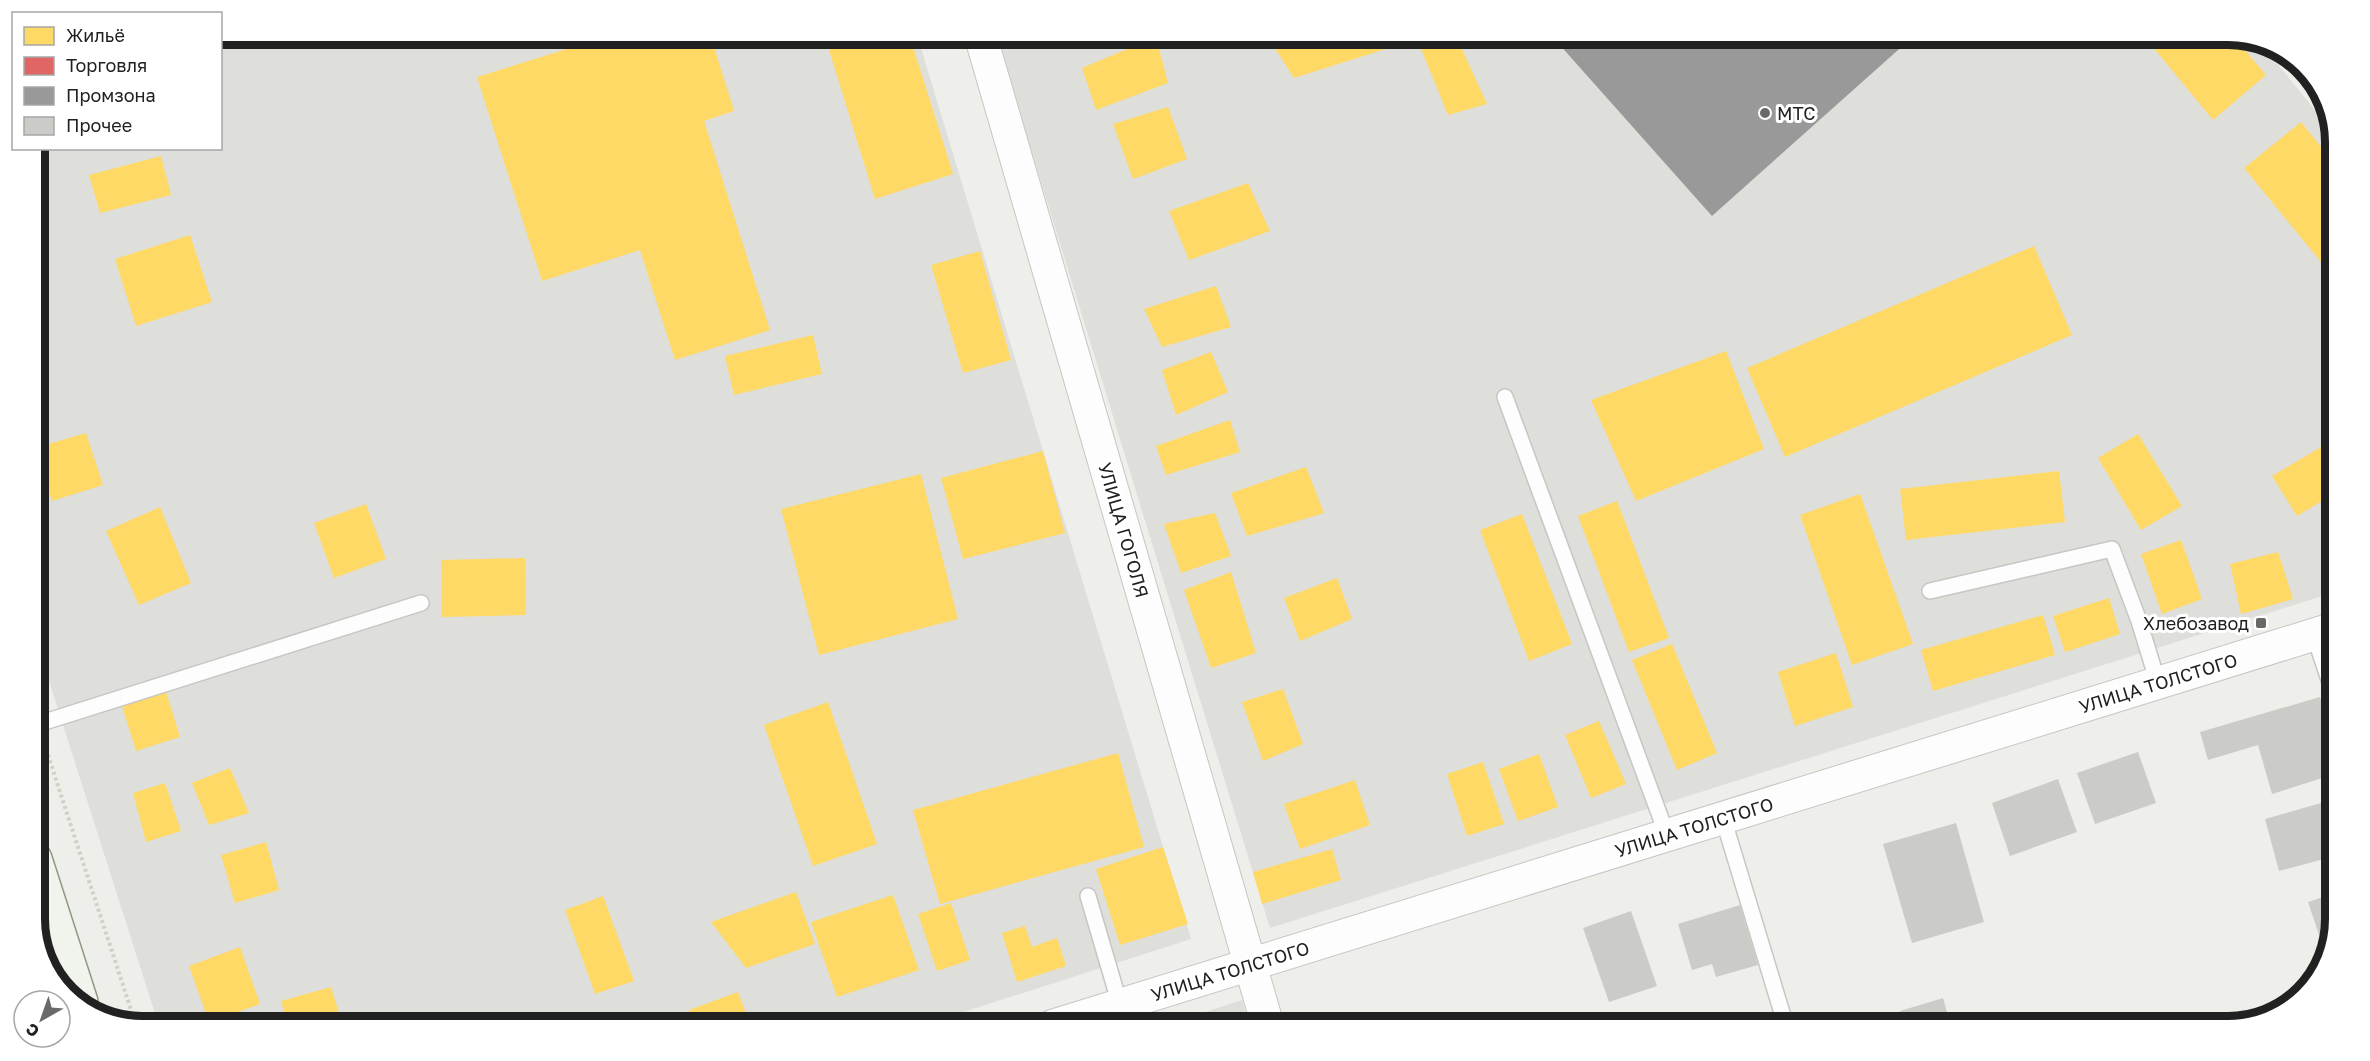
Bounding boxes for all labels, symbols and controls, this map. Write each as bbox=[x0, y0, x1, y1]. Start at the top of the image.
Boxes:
legend bbox=[12, 12, 222, 150]
text: Жильё bbox=[66, 24, 125, 46]
text: Торговля bbox=[66, 54, 147, 76]
text: Промзона bbox=[66, 84, 156, 106]
place label: МТС bbox=[1777, 102, 1816, 124]
marker: МТС bbox=[1758, 106, 1772, 120]
text: Прочее bbox=[66, 114, 132, 136]
street label: УЛИЦА ГОГОЛЯ bbox=[1094, 460, 1154, 600]
place label: Хлебозавод bbox=[2143, 612, 2249, 634]
marker: Хлебозавод bbox=[2254, 616, 2268, 630]
street label: УЛИЦА ТОЛСТОГО bbox=[2076, 648, 2240, 718]
street label: УЛИЦА ТОЛСТОГО bbox=[1612, 792, 1776, 862]
street label: УЛИЦА ТОЛСТОГО bbox=[1148, 936, 1312, 1006]
north arrow bbox=[12, 989, 72, 1049]
text: С bbox=[22, 1019, 43, 1042]

